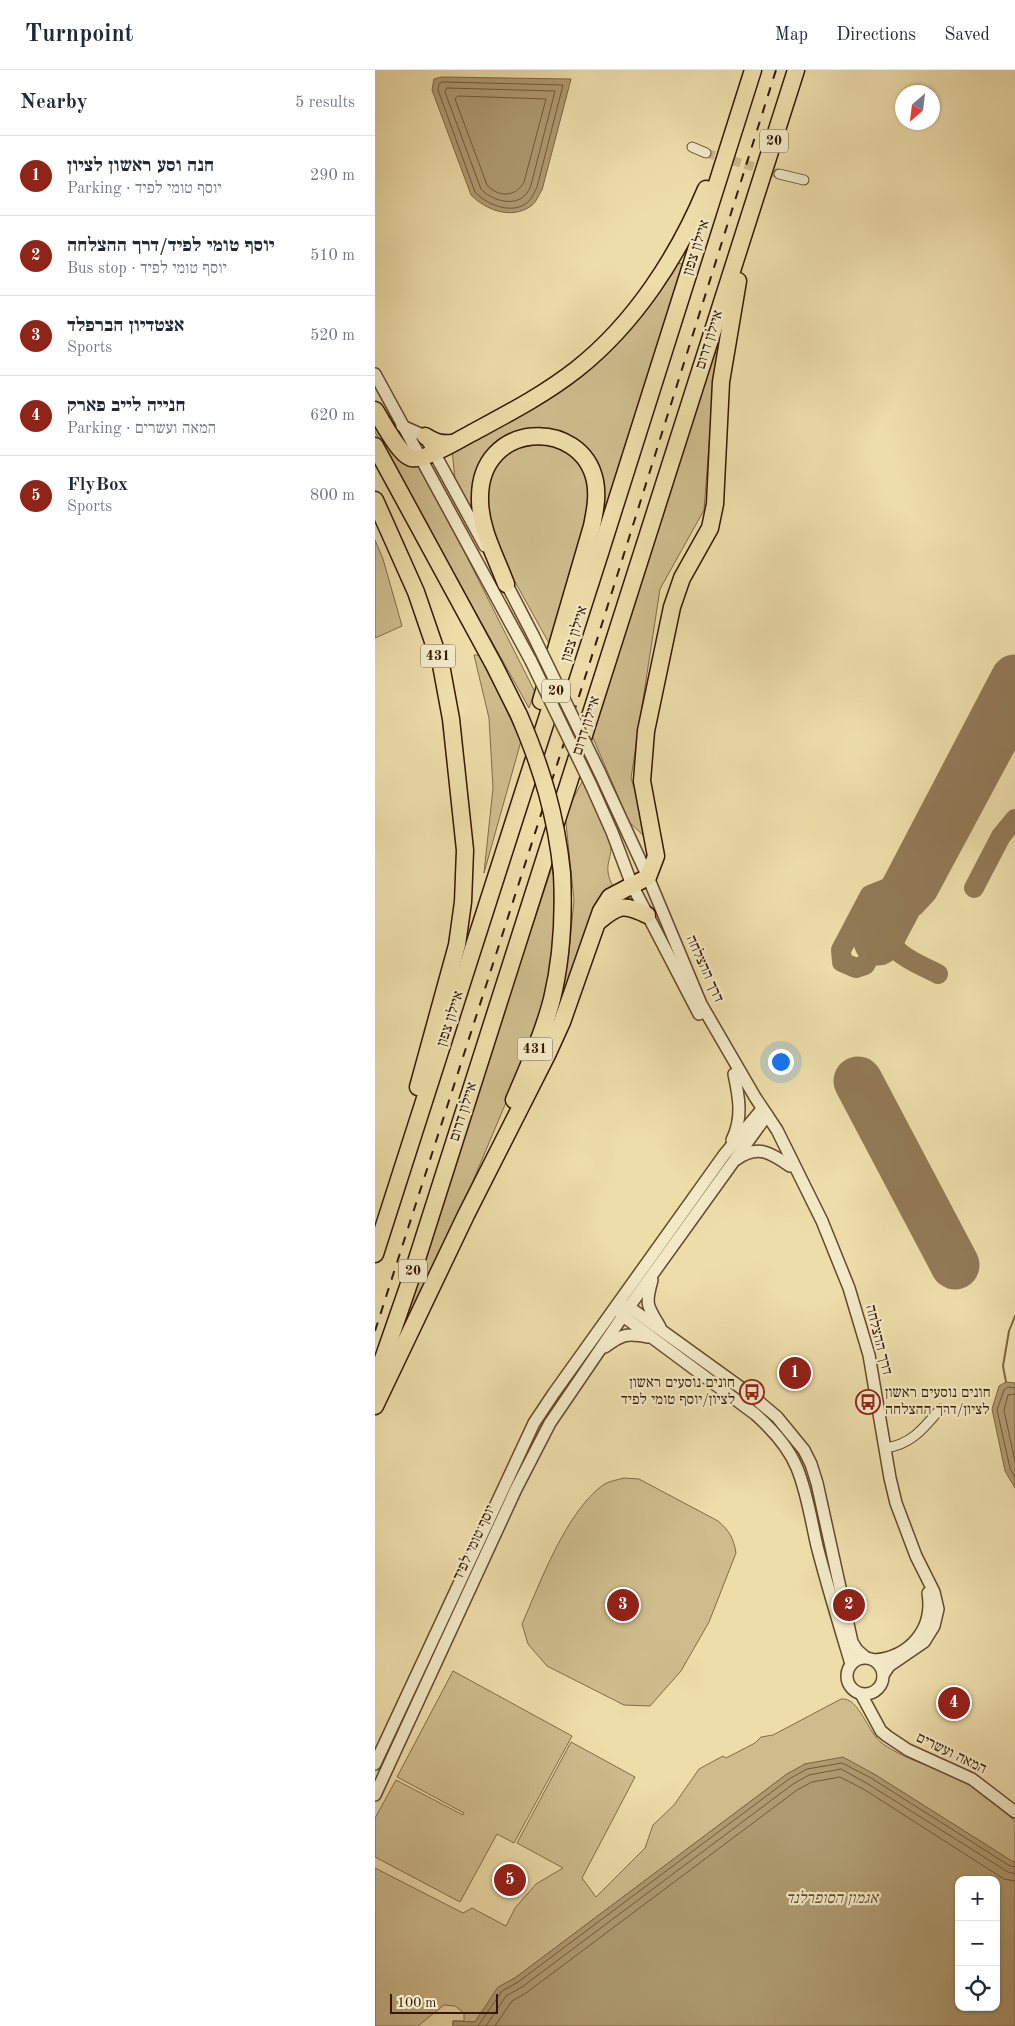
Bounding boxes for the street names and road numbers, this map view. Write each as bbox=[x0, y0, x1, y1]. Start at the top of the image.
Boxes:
road number: 20 bbox=[760, 129, 788, 152]
street label: איילון צפון bbox=[680, 218, 713, 278]
street label: איילון דרום bbox=[692, 308, 727, 371]
street label: איילון צפון bbox=[558, 604, 591, 664]
road number: 431 bbox=[421, 644, 455, 668]
road number: 20 bbox=[542, 680, 570, 702]
street label: איילון דרום bbox=[569, 694, 604, 757]
street label: דרך ההצלחה bbox=[683, 933, 726, 1005]
street label: איילון צפון bbox=[434, 989, 467, 1049]
road number: 431 bbox=[517, 1038, 553, 1061]
street label: איילון דרום bbox=[446, 1080, 481, 1143]
road number: 20 bbox=[399, 1260, 427, 1282]
street label: דרך ההצלחה bbox=[862, 1303, 895, 1377]
street label: יוסף טומי לפיד bbox=[450, 1503, 499, 1583]
street label: המאה ועשרים bbox=[914, 1731, 988, 1777]

